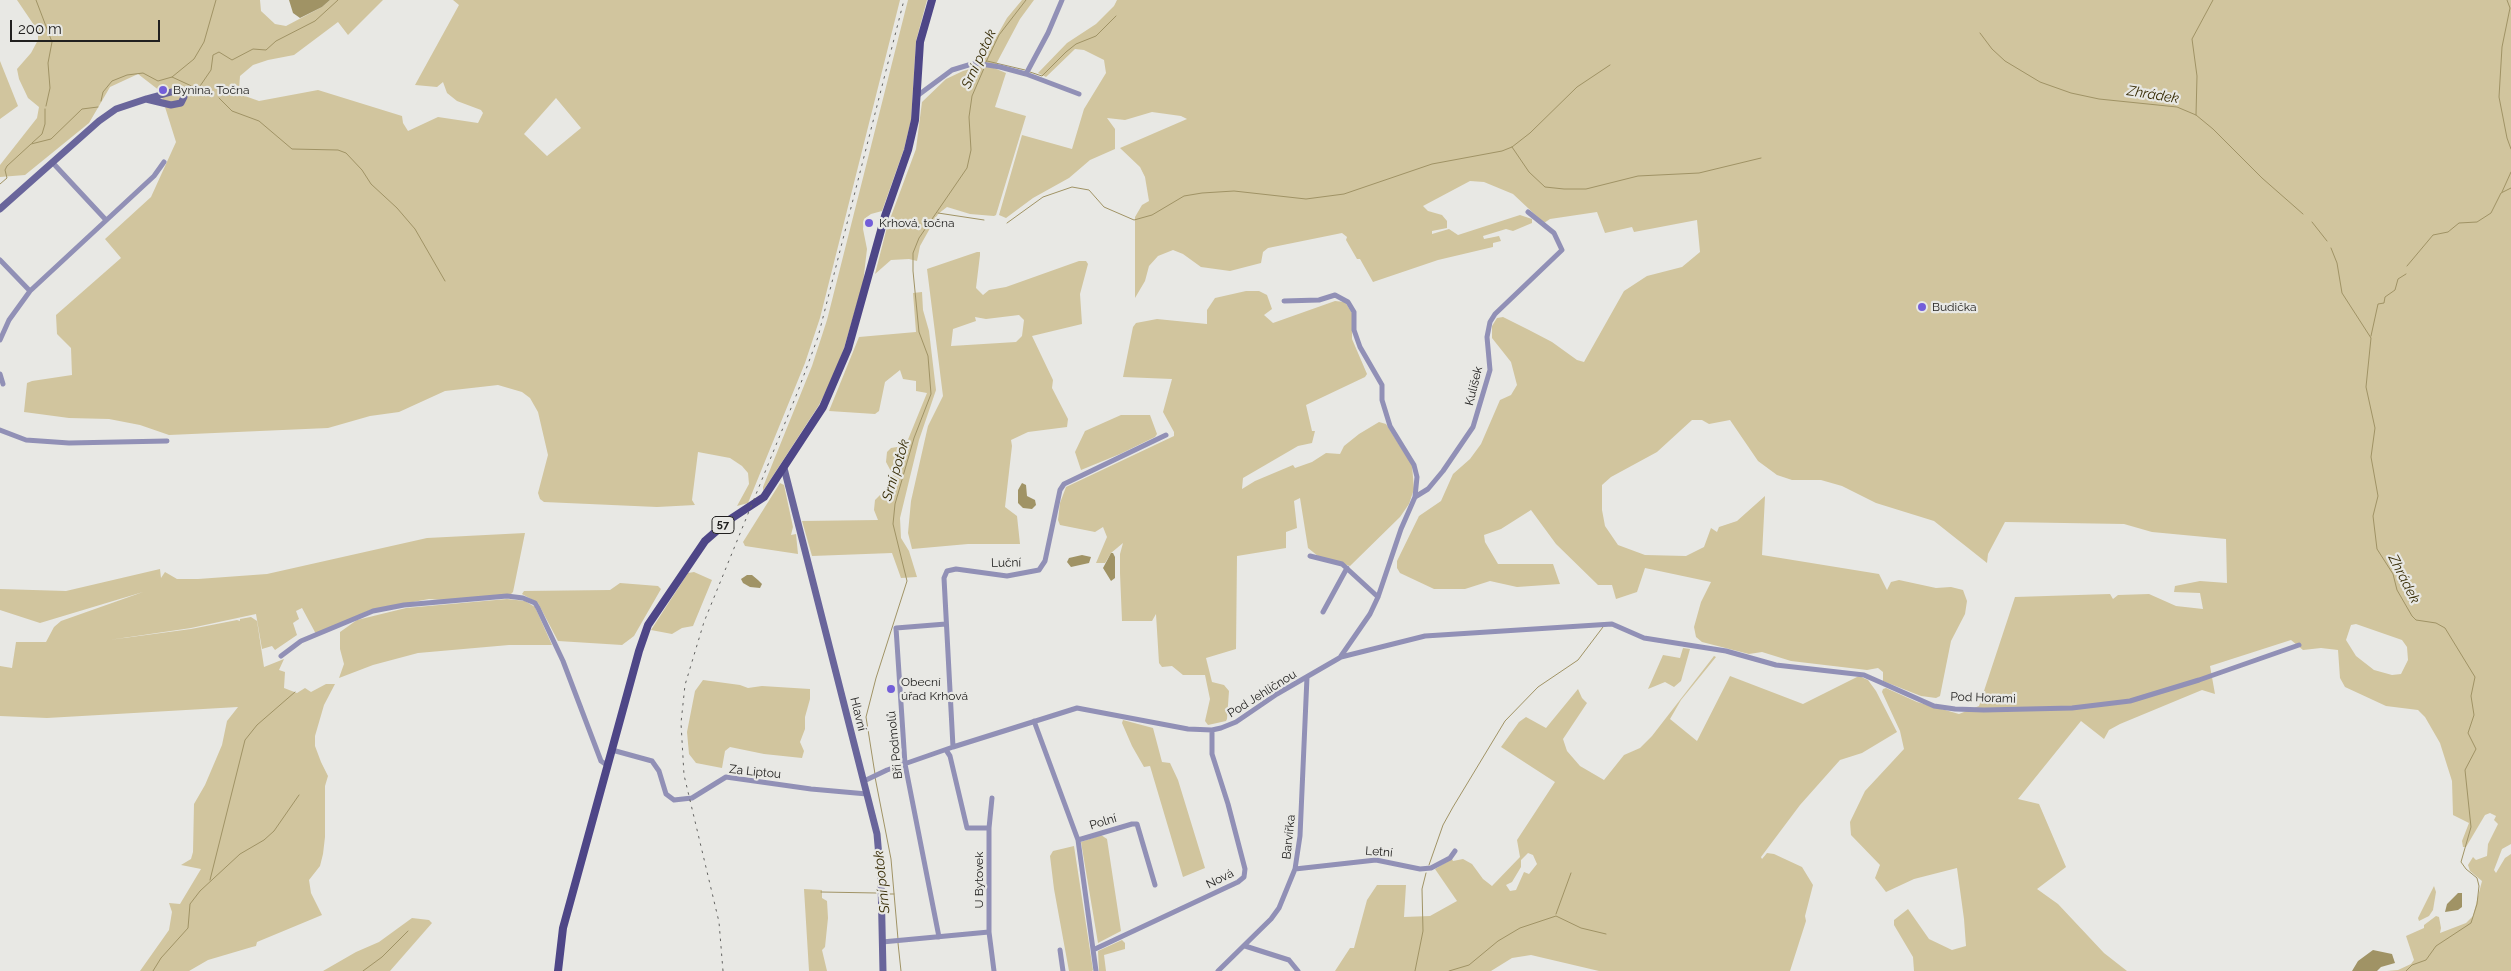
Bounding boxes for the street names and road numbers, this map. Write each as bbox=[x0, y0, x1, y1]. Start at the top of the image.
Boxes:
street label: Kulíšek bbox=[1462, 365, 1486, 407]
road number: 57 bbox=[712, 516, 734, 534]
street label: Luční bbox=[991, 556, 1021, 570]
street label: Pod Jehličnou bbox=[1225, 667, 1299, 721]
street label: Pod Horami bbox=[1950, 690, 2016, 706]
street label: Hlavní bbox=[847, 696, 869, 732]
street label: Bří Podmolů bbox=[884, 710, 906, 780]
street label: Za Liptou bbox=[728, 762, 782, 782]
street label: Polní bbox=[1088, 811, 1118, 833]
street label: Barvířka bbox=[1279, 814, 1299, 860]
street label: Letní bbox=[1365, 844, 1393, 860]
street label: U Bytovek bbox=[972, 852, 986, 908]
street label: Nová bbox=[1204, 866, 1236, 892]

